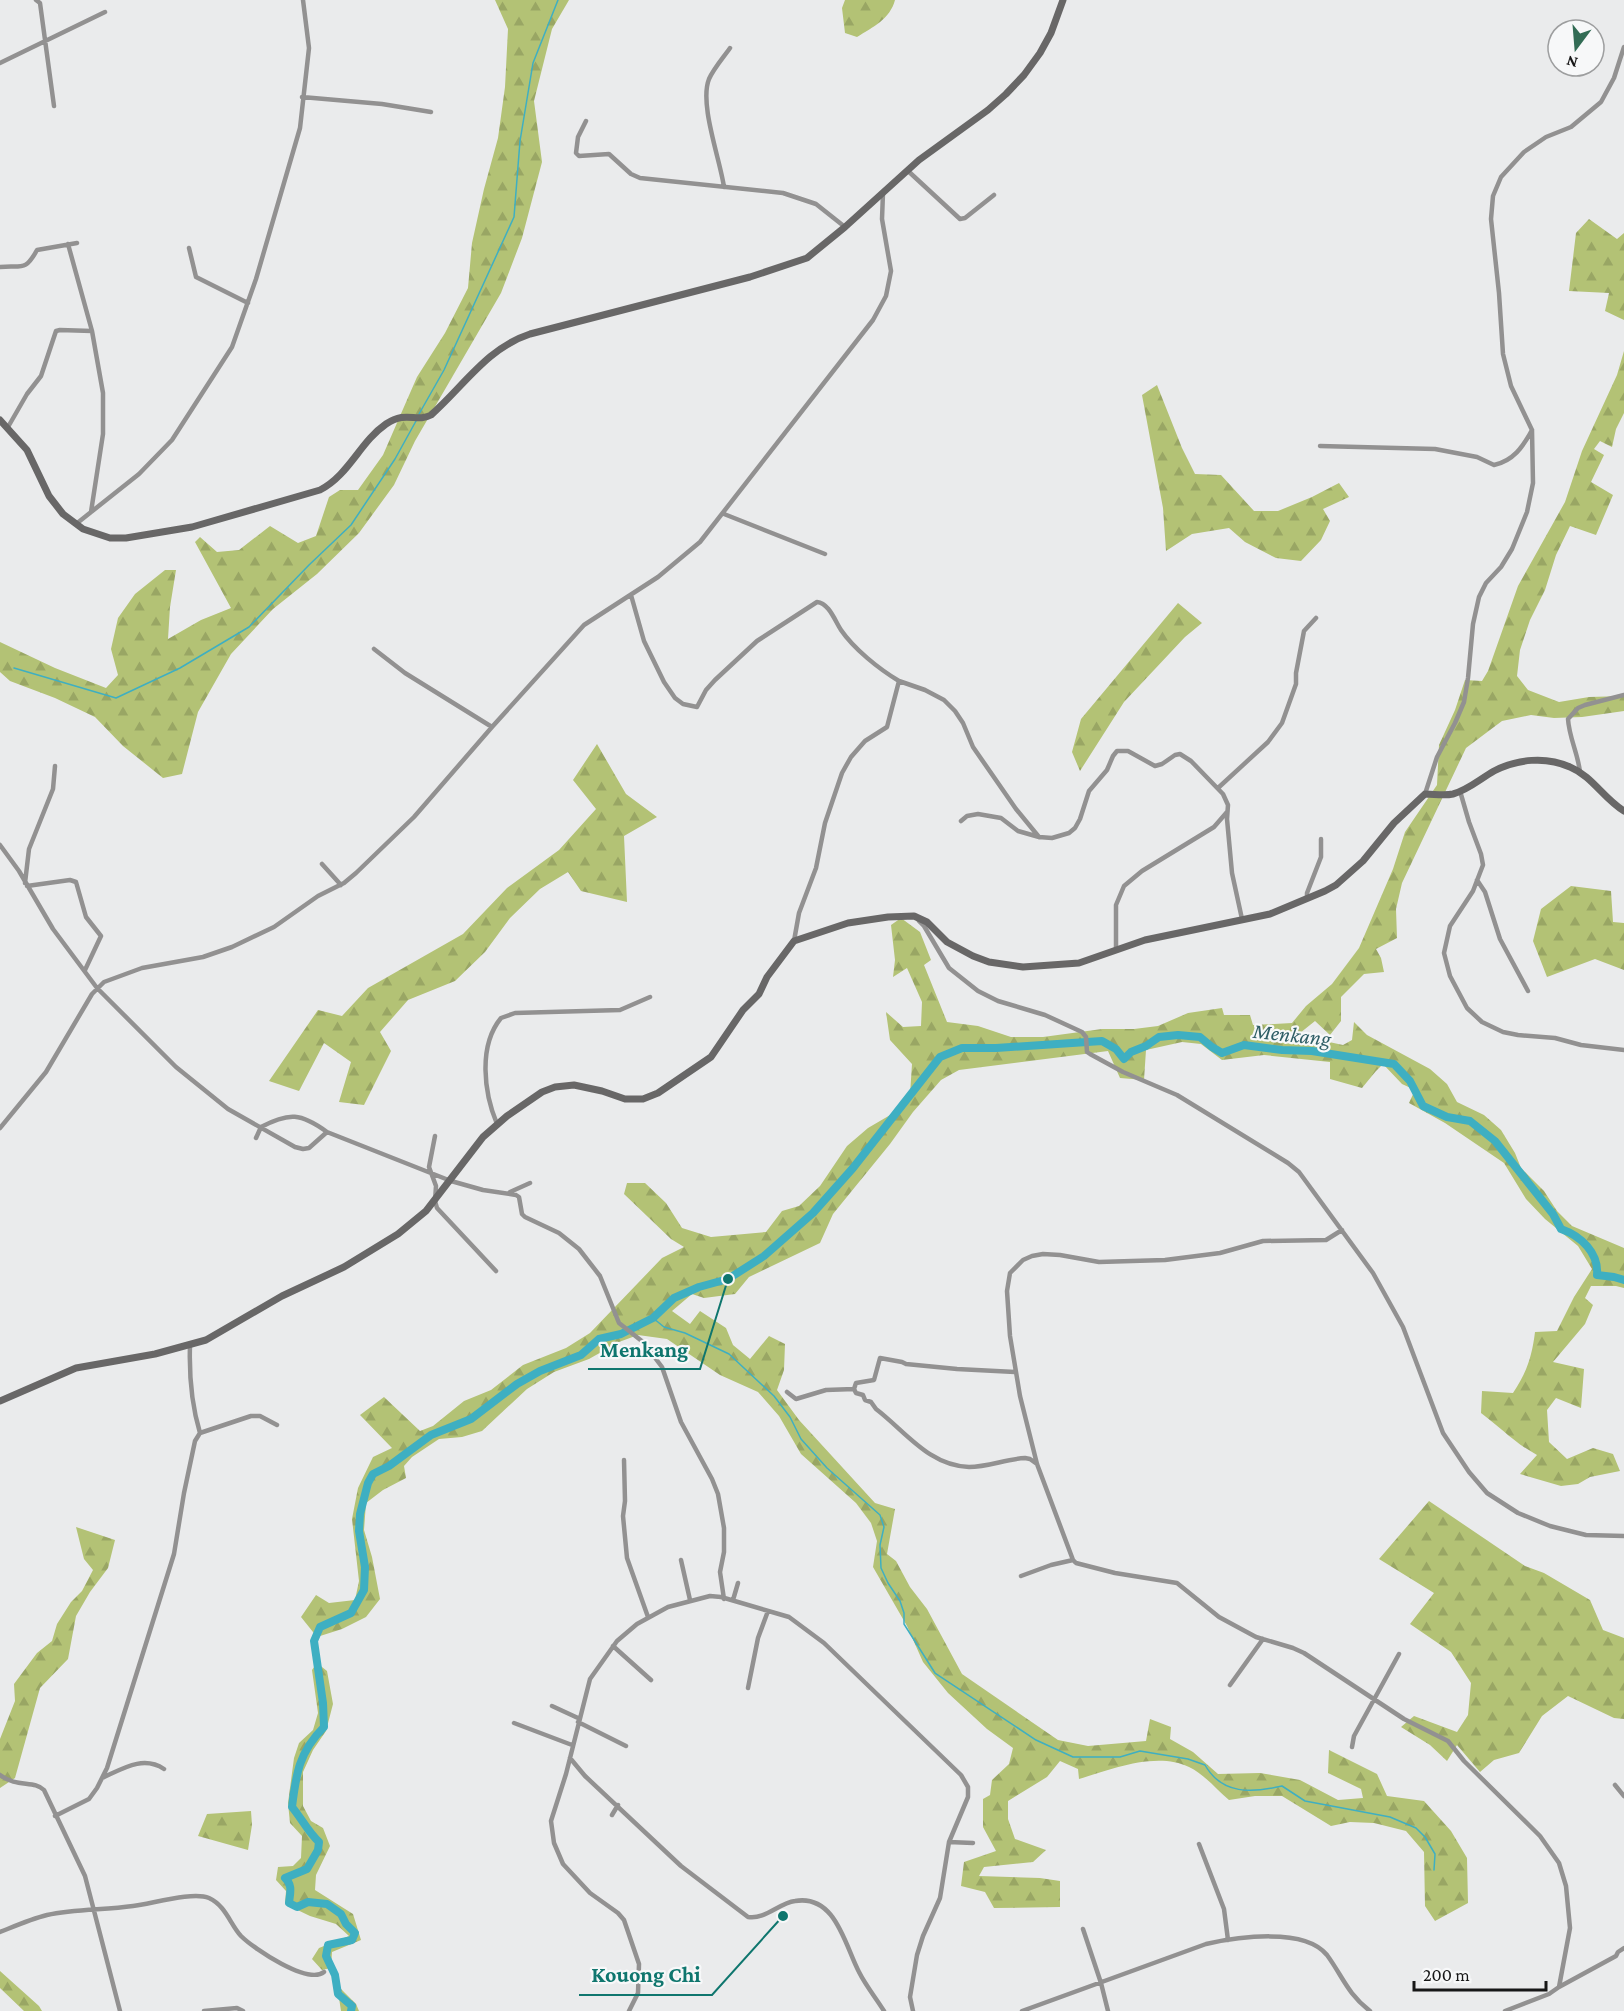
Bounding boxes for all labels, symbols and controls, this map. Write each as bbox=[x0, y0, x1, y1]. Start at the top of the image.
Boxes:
north arrow bbox=[1546, 18, 1606, 78]
text: N bbox=[1564, 52, 1580, 72]
water label: Menkang bbox=[1251, 1018, 1333, 1051]
callout: Menkang bbox=[588, 1329, 700, 1369]
text: Menkang bbox=[600, 1337, 688, 1362]
scale bar bbox=[1414, 1954, 1546, 1992]
callout: Kouong Chi bbox=[579, 1955, 712, 1995]
text: Kouong Chi bbox=[591, 1962, 701, 1987]
text: 200 m bbox=[1423, 1965, 1470, 1985]

